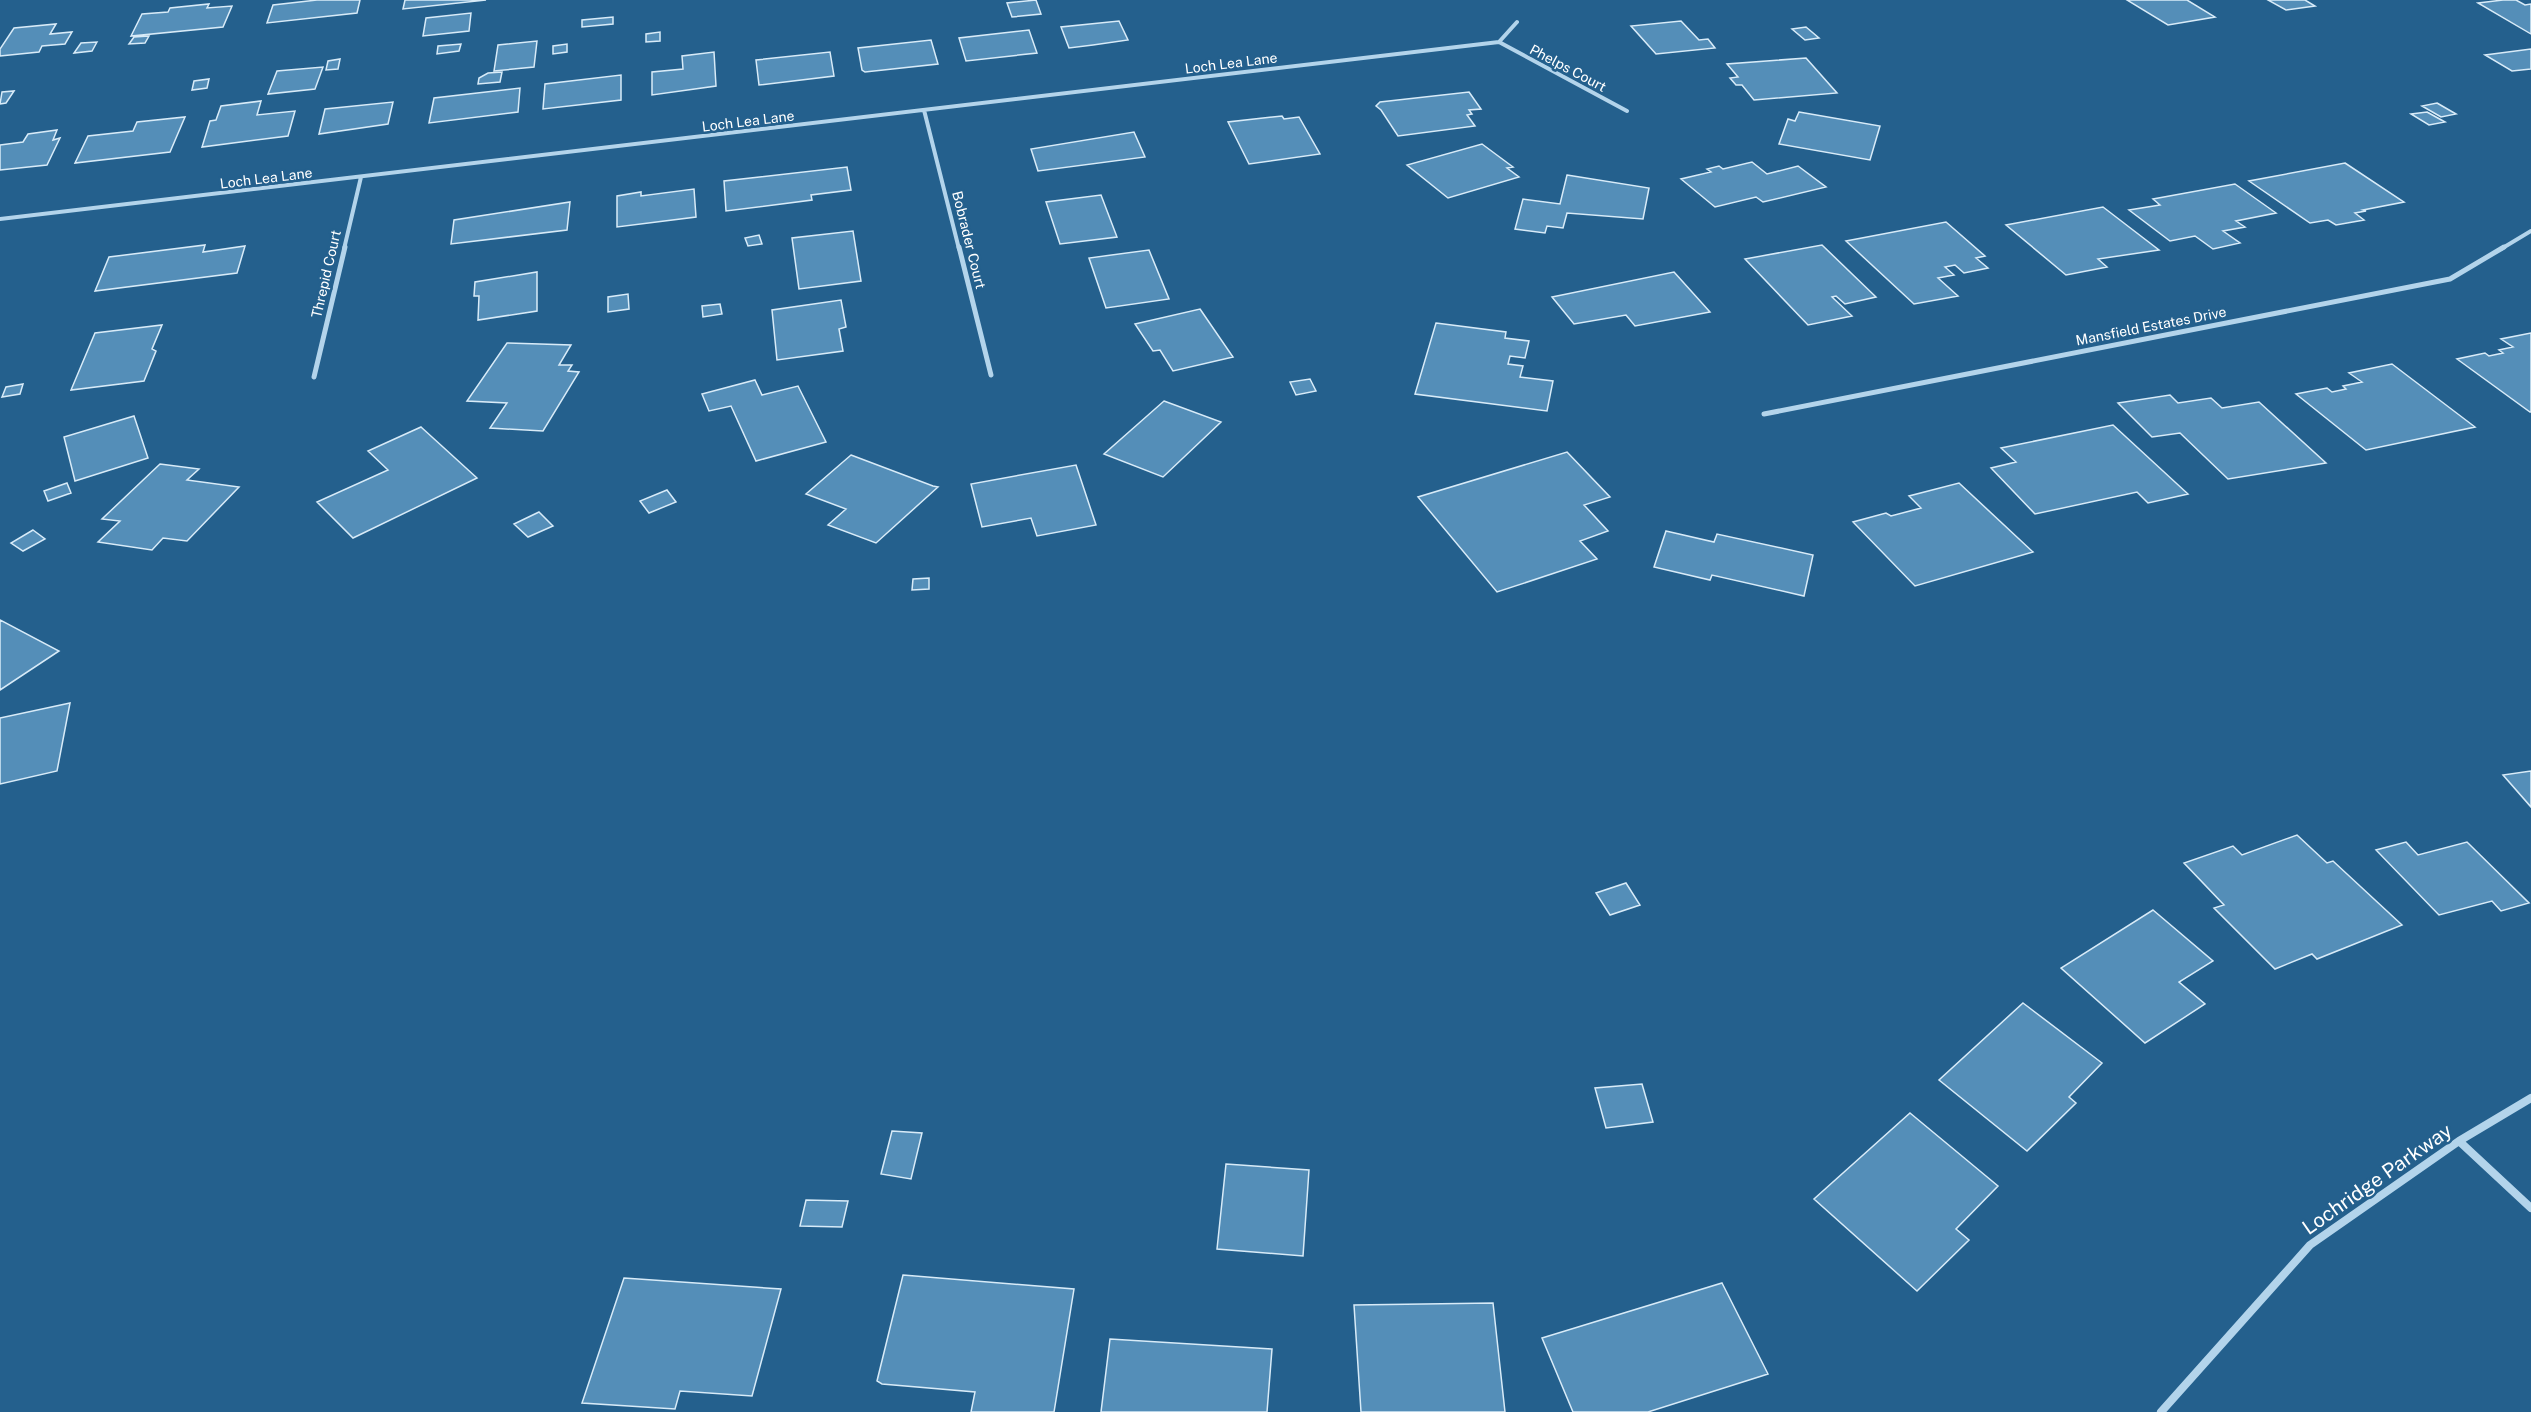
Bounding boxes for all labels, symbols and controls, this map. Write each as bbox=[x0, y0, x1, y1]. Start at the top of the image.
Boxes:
street label: Phelps Court bbox=[1527, 41, 1609, 95]
street label: Loch Lea Lane bbox=[1184, 49, 1278, 77]
street label: Loch Lea Lane bbox=[701, 107, 795, 135]
street label: Loch Lea Lane bbox=[219, 164, 313, 192]
street label: Bobrader Court bbox=[949, 189, 989, 291]
street label: Threpid Court bbox=[308, 229, 344, 319]
street label: Mansfield Estates Drive bbox=[2074, 304, 2228, 348]
street label: Lochridge Parkway bbox=[2298, 1118, 2457, 1240]

